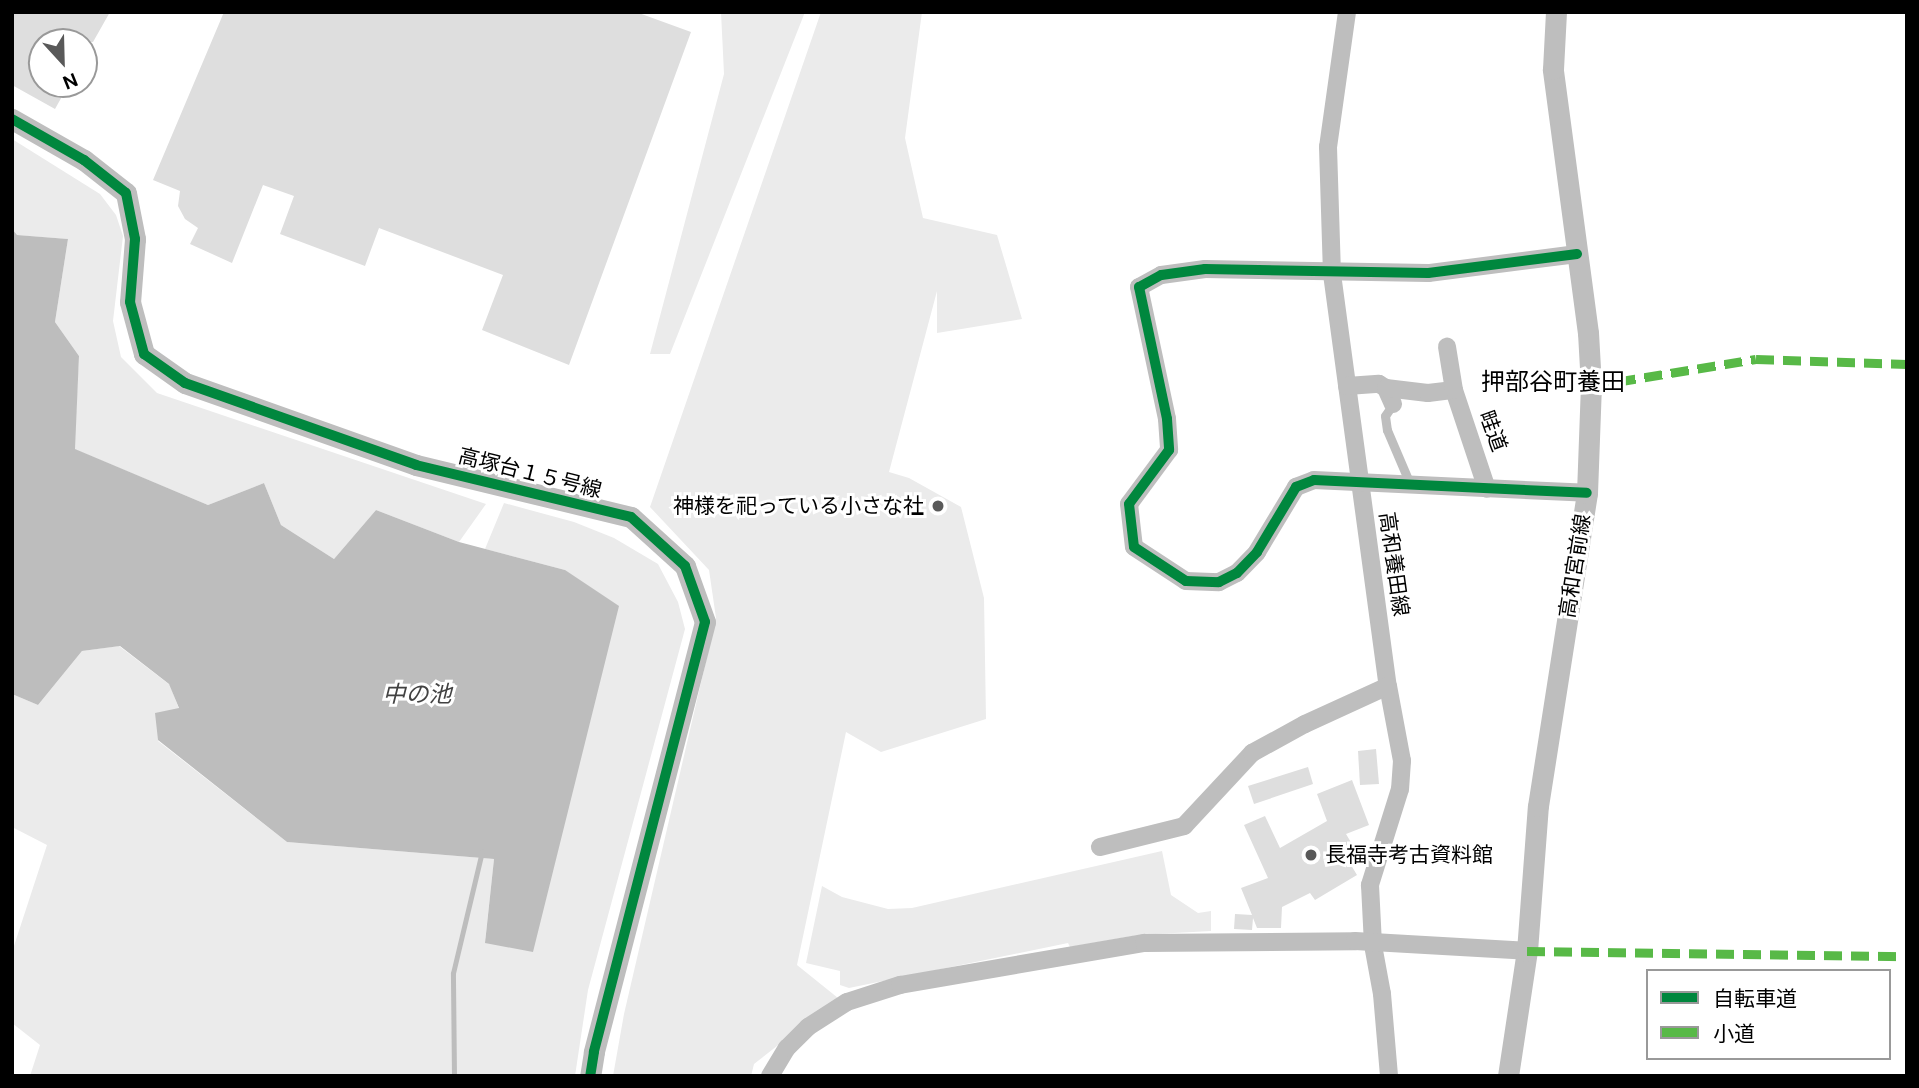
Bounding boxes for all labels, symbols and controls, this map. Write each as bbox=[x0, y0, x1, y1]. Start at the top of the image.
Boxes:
north arrow bbox=[28, 28, 98, 98]
text: N bbox=[59, 67, 81, 95]
district label: 押部谷町養田 bbox=[1481, 368, 1625, 396]
street label: 畦道 bbox=[1474, 407, 1512, 455]
street label: 高塚台１５号線 bbox=[456, 443, 604, 503]
place label: 神様を祀っている小さな社 bbox=[672, 493, 924, 519]
marker: 神様を祀っている小さな社 bbox=[930, 498, 946, 514]
street label: 高和養田線 bbox=[1374, 510, 1414, 618]
street label: 高和宮前線 bbox=[1554, 512, 1596, 620]
water label: 中の池 bbox=[383, 680, 451, 708]
place label: 長福寺考古資料館 bbox=[1325, 842, 1493, 868]
marker: 長福寺考古資料館 bbox=[1303, 847, 1319, 863]
legend bbox=[1646, 969, 1891, 1060]
text: 自転車道 bbox=[1713, 985, 1797, 1013]
text: 小道 bbox=[1713, 1020, 1755, 1048]

